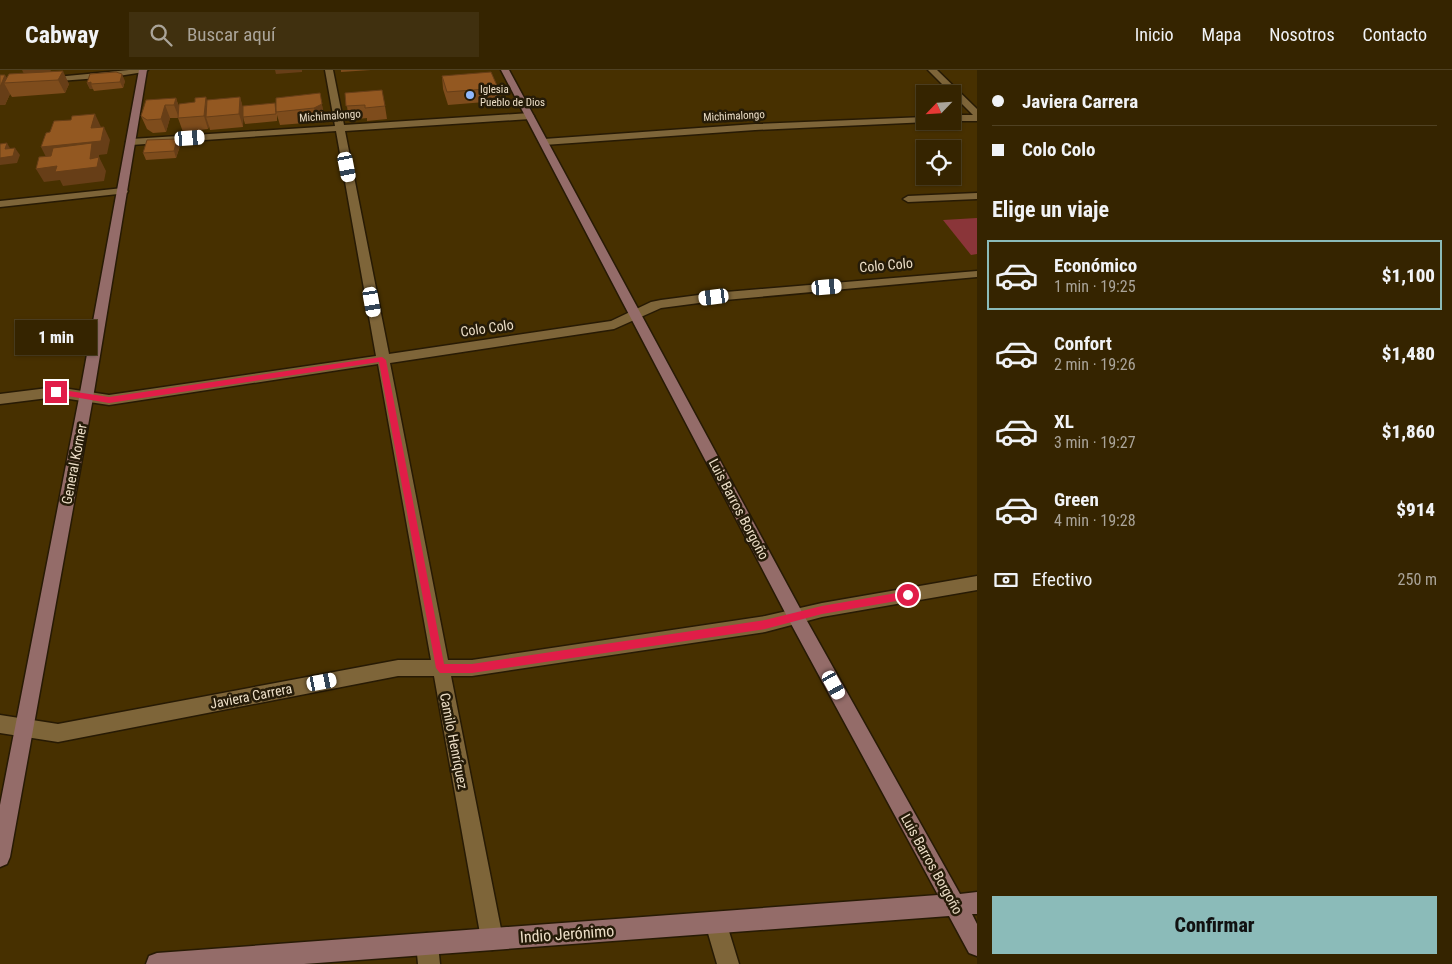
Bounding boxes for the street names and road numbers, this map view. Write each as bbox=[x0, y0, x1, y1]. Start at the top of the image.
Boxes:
street label: Michimalongo bbox=[299, 107, 362, 125]
street label: Michimalongo bbox=[703, 108, 766, 124]
street label: Colo Colo bbox=[859, 255, 913, 275]
street label: Colo Colo bbox=[459, 316, 515, 340]
street label: General Korner bbox=[58, 422, 90, 506]
street label: Luis Barros Borgoño bbox=[706, 456, 772, 562]
street label: Javiera Carrera bbox=[209, 680, 293, 712]
street label: Camilo Henríquez bbox=[437, 691, 471, 791]
street label: Luis Barros Borgoño bbox=[898, 811, 966, 917]
street label: Indio Jerónimo bbox=[519, 921, 615, 947]

